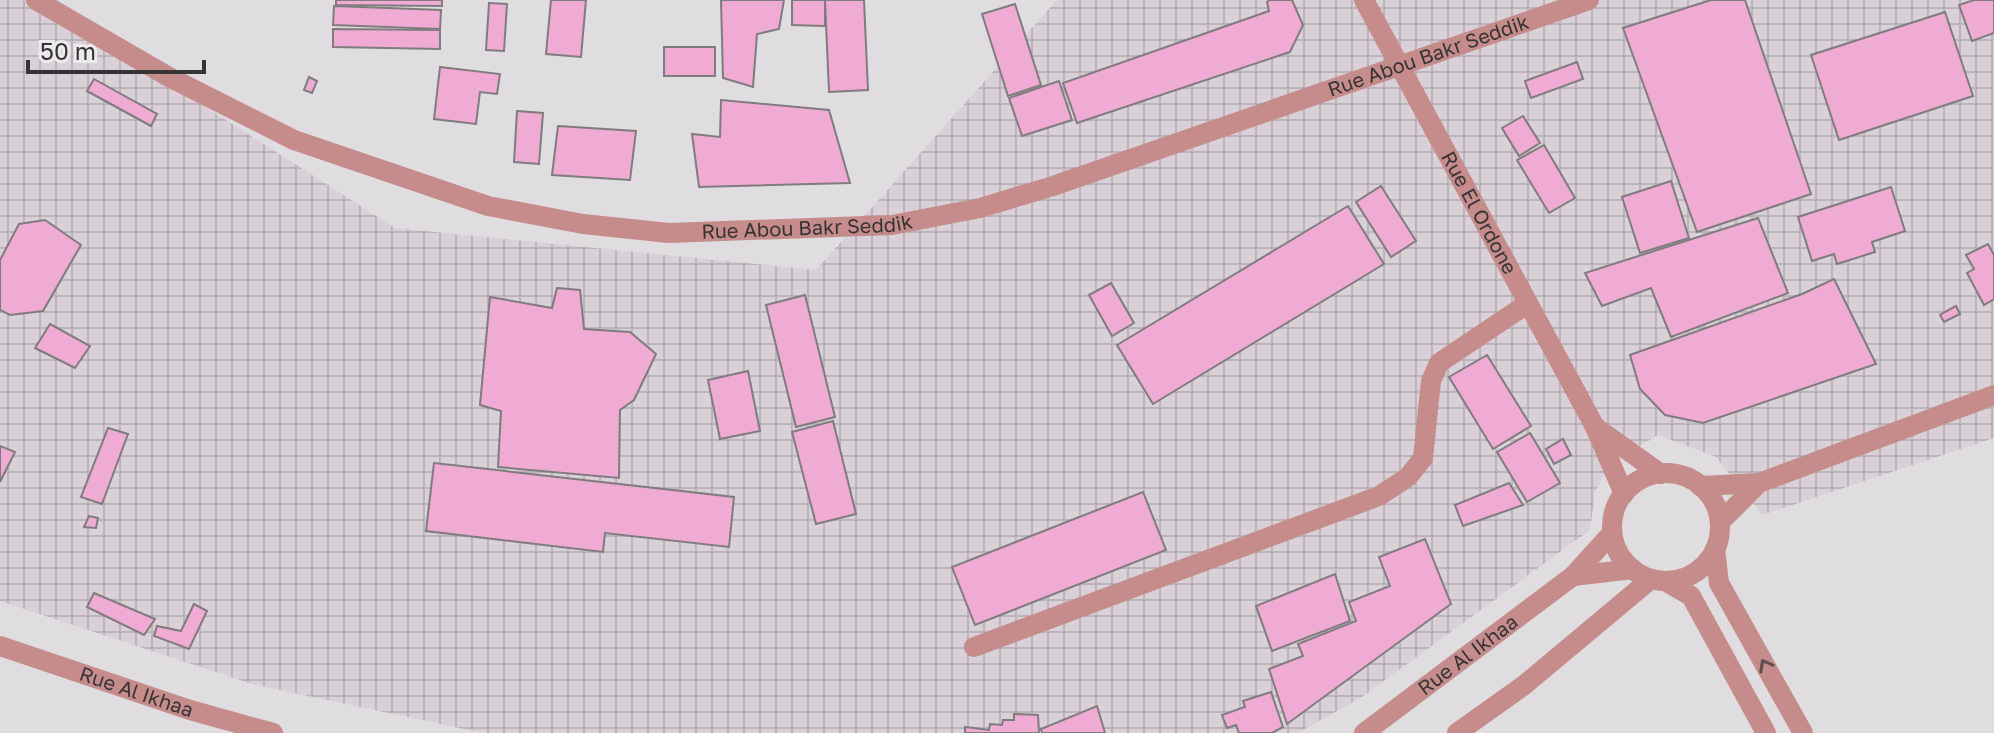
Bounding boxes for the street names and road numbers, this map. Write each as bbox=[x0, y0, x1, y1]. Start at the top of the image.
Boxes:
street label: Rue Abou Bakr Seddik bbox=[1324, 9, 1532, 101]
street label: Rue El Ordone bbox=[1437, 147, 1523, 278]
street label: Rue Abou Bakr Seddik bbox=[701, 208, 914, 243]
street label: Rue Al Ikhaa bbox=[1413, 609, 1522, 699]
street label: Rue Al Ikhaa bbox=[77, 661, 197, 721]

